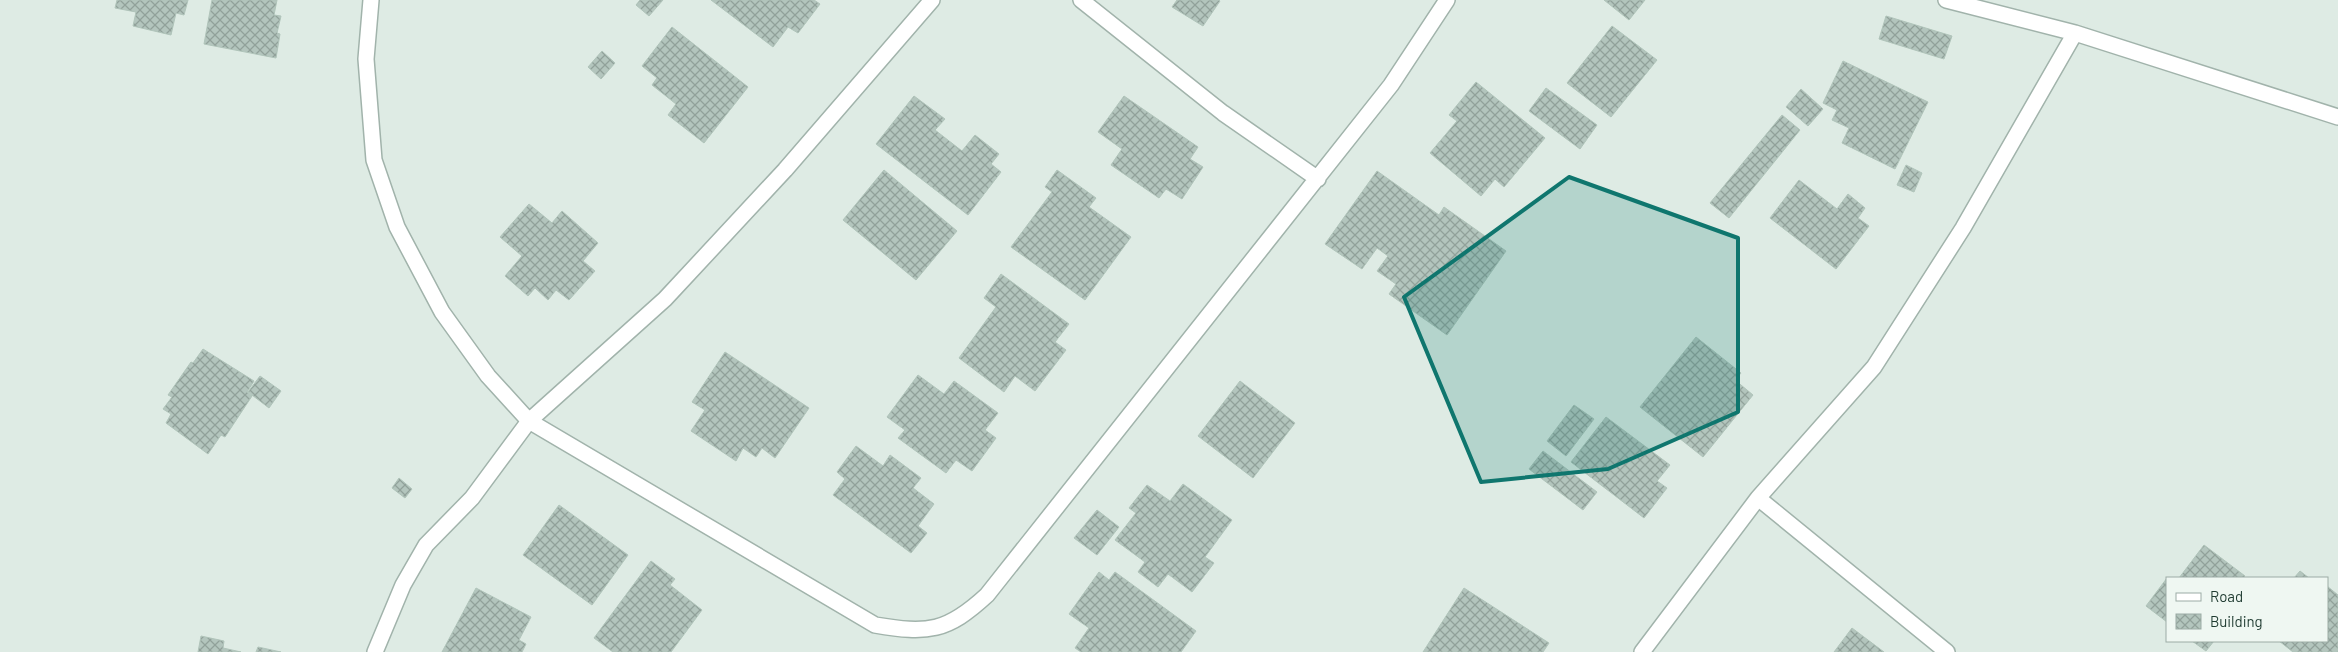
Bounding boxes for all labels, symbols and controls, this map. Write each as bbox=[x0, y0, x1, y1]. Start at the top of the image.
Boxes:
legend bbox=[2166, 577, 2328, 642]
text: Road bbox=[2210, 587, 2243, 605]
text: Building bbox=[2210, 612, 2263, 630]

